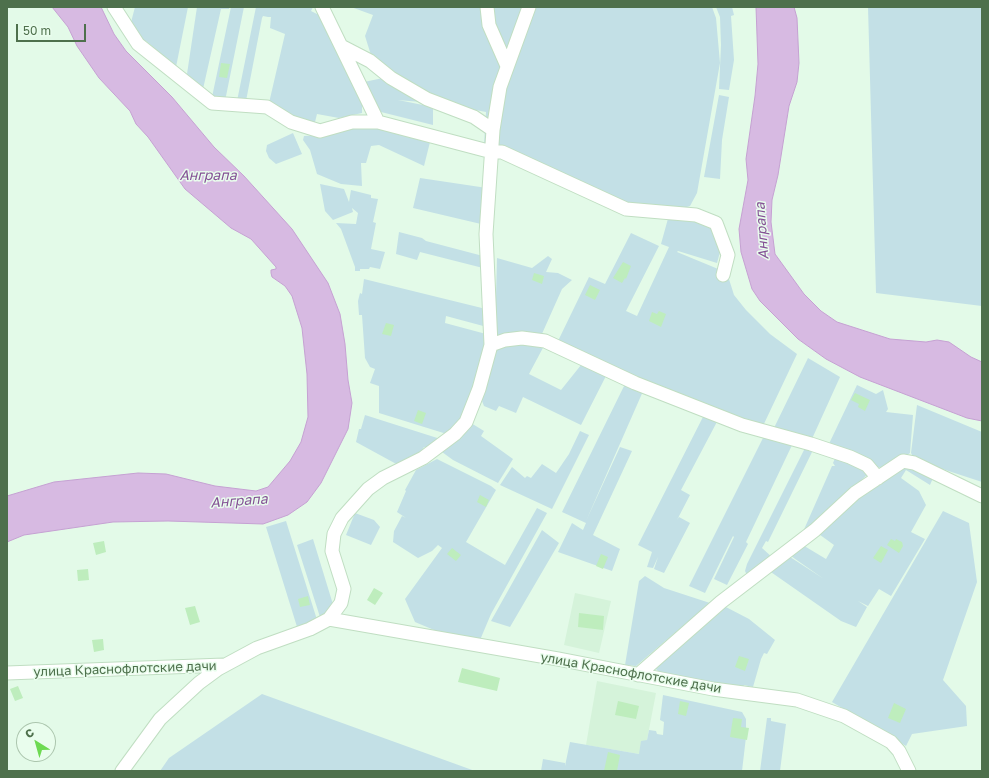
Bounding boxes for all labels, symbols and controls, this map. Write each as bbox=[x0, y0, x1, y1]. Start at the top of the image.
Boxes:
scale bar bbox=[18, 16, 88, 42]
text: 50 m bbox=[23, 23, 51, 38]
water label: Анграпа bbox=[179, 168, 237, 184]
water label: Анграпа bbox=[752, 202, 772, 260]
water label: Анграпа bbox=[210, 491, 268, 511]
street label: улица Краснофлотские дачи bbox=[539, 649, 723, 697]
street label: улица Краснофлотские дачи bbox=[33, 658, 217, 680]
north arrow bbox=[16, 722, 56, 762]
text: С bbox=[22, 725, 36, 740]

